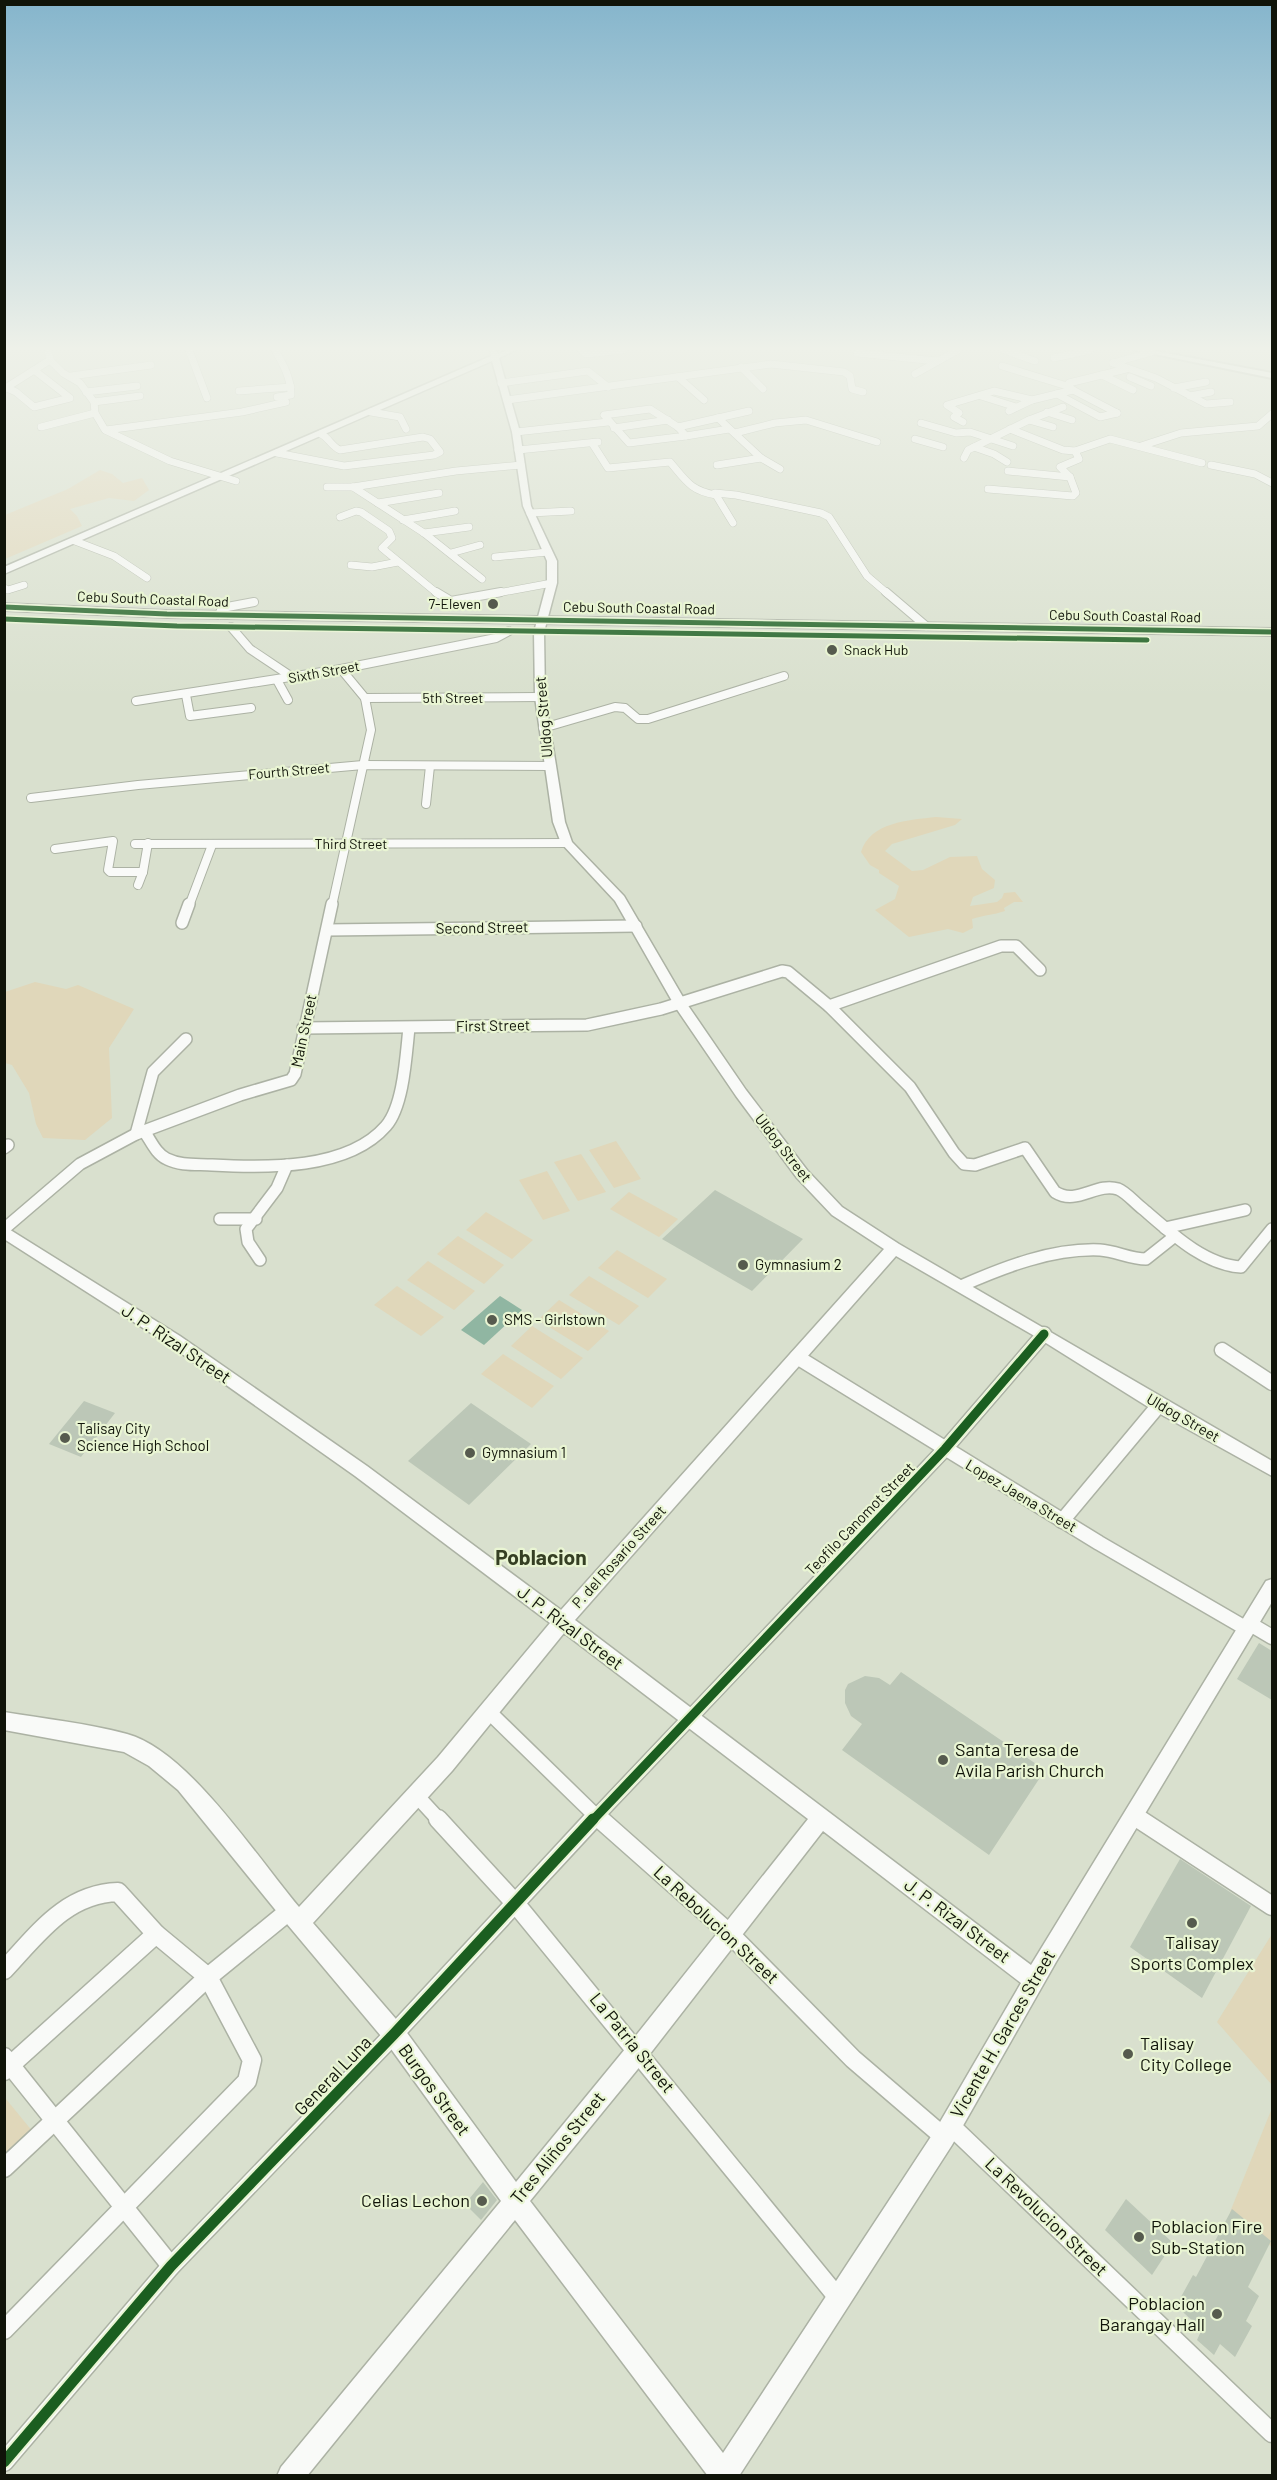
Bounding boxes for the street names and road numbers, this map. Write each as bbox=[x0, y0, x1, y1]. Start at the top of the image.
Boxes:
street label: Cebu South Coastal Road bbox=[77, 587, 229, 610]
street label: Cebu South Coastal Road bbox=[563, 598, 715, 617]
street label: Cebu South Coastal Road bbox=[1049, 606, 1201, 625]
street label: Sixth Street bbox=[287, 657, 361, 686]
street label: Uldog Street bbox=[530, 676, 556, 758]
street label: 5th Street bbox=[423, 689, 483, 706]
street label: Fourth Street bbox=[248, 758, 330, 783]
street label: Third Street bbox=[315, 835, 387, 852]
street label: Second Street bbox=[435, 917, 529, 937]
street label: Main Street bbox=[286, 993, 320, 1069]
street label: First Street bbox=[456, 1015, 530, 1035]
street label: Uldog Street bbox=[752, 1110, 816, 1185]
street label: J. P. Rizal Street bbox=[118, 1299, 235, 1388]
street label: Uldog Street bbox=[1144, 1389, 1223, 1445]
street label: Lopez Jaena Street bbox=[963, 1455, 1080, 1535]
street label: Teofilo Canomot Street bbox=[801, 1458, 918, 1579]
street label: P. del Rosario Street bbox=[567, 1501, 669, 1611]
street label: J. P. Rizal Street bbox=[513, 1580, 628, 1674]
street label: La Rebolucion Street bbox=[650, 1861, 784, 1988]
street label: J. P. Rizal Street bbox=[900, 1873, 1015, 1967]
street label: Vicente H. Garces Street bbox=[945, 1946, 1059, 2121]
street label: La Patria Street bbox=[586, 1988, 680, 2097]
street label: General Luna bbox=[289, 2031, 376, 2120]
street label: Burgos Street bbox=[394, 2039, 475, 2140]
street label: Tres Aliños Street bbox=[505, 2087, 609, 2208]
street label: La Revolucion Street bbox=[981, 2152, 1112, 2280]

